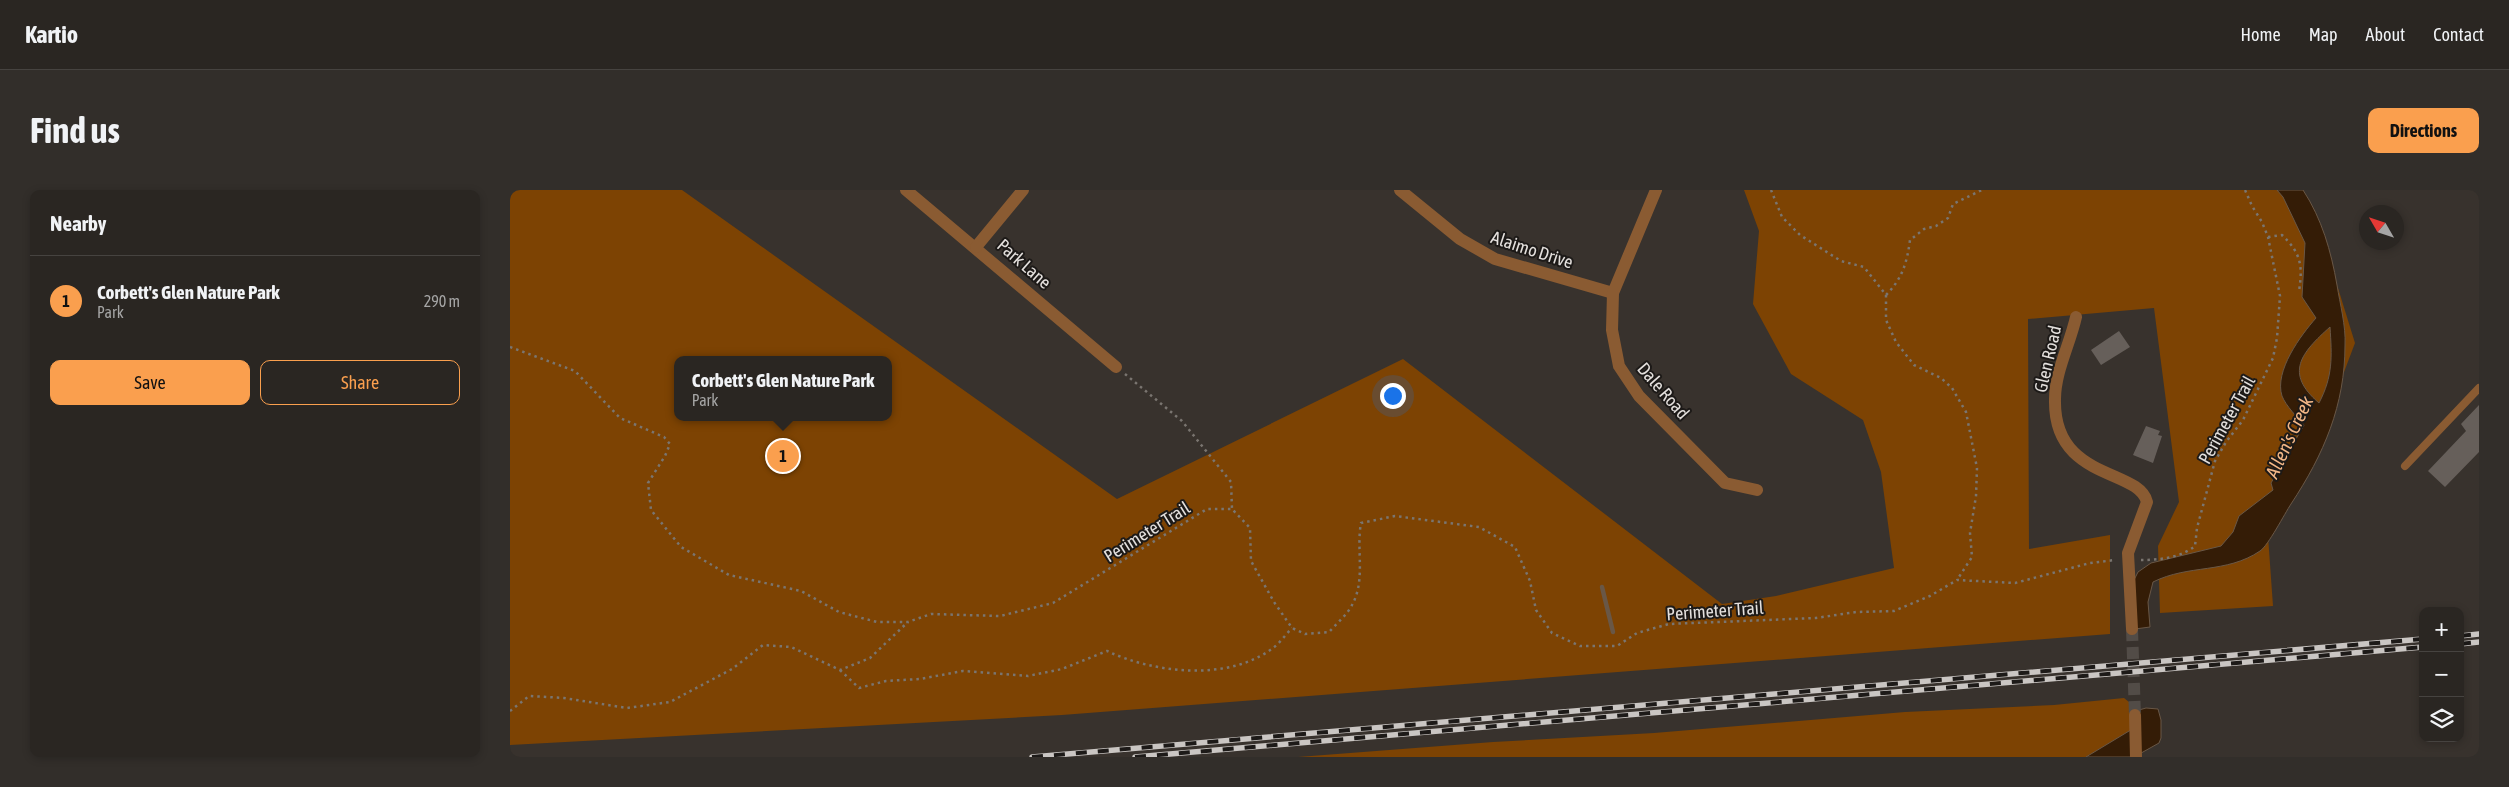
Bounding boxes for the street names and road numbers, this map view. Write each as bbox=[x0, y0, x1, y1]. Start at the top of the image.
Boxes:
street label: Alaimo Drive bbox=[1489, 226, 1576, 273]
street label: Park Lane bbox=[993, 234, 1056, 293]
street label: Glen Road bbox=[2030, 323, 2065, 394]
street label: Dale Road bbox=[1633, 358, 1694, 423]
street label: Perimeter Trail bbox=[2194, 372, 2259, 467]
street label: Perimeter Trail bbox=[1100, 497, 1194, 566]
street label: Perimeter Trail bbox=[1666, 597, 1765, 624]

